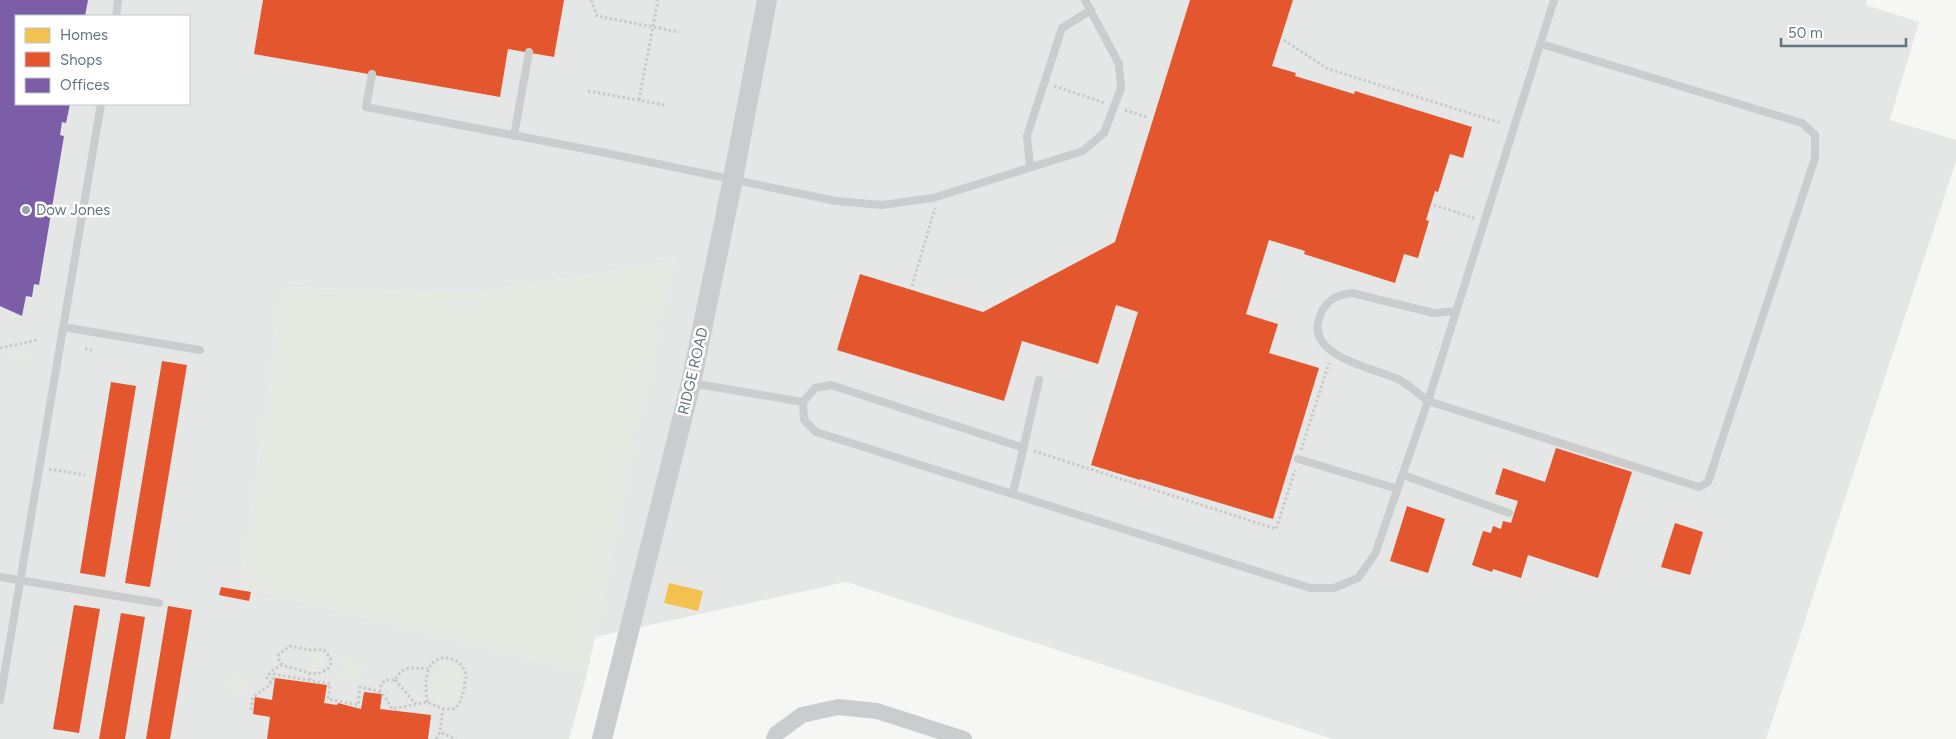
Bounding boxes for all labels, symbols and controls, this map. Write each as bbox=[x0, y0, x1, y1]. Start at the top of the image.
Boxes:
legend bbox=[15, 15, 190, 105]
scale bar bbox=[1781, 15, 1906, 47]
text: 50 m bbox=[1788, 24, 1823, 42]
text: Homes bbox=[60, 26, 108, 44]
text: Shops bbox=[60, 51, 102, 69]
text: Offices bbox=[60, 76, 110, 94]
place label: Dow Jones bbox=[36, 201, 110, 219]
marker: Dow Jones bbox=[20, 204, 32, 216]
street label: RIDGE ROAD bbox=[674, 325, 712, 417]

